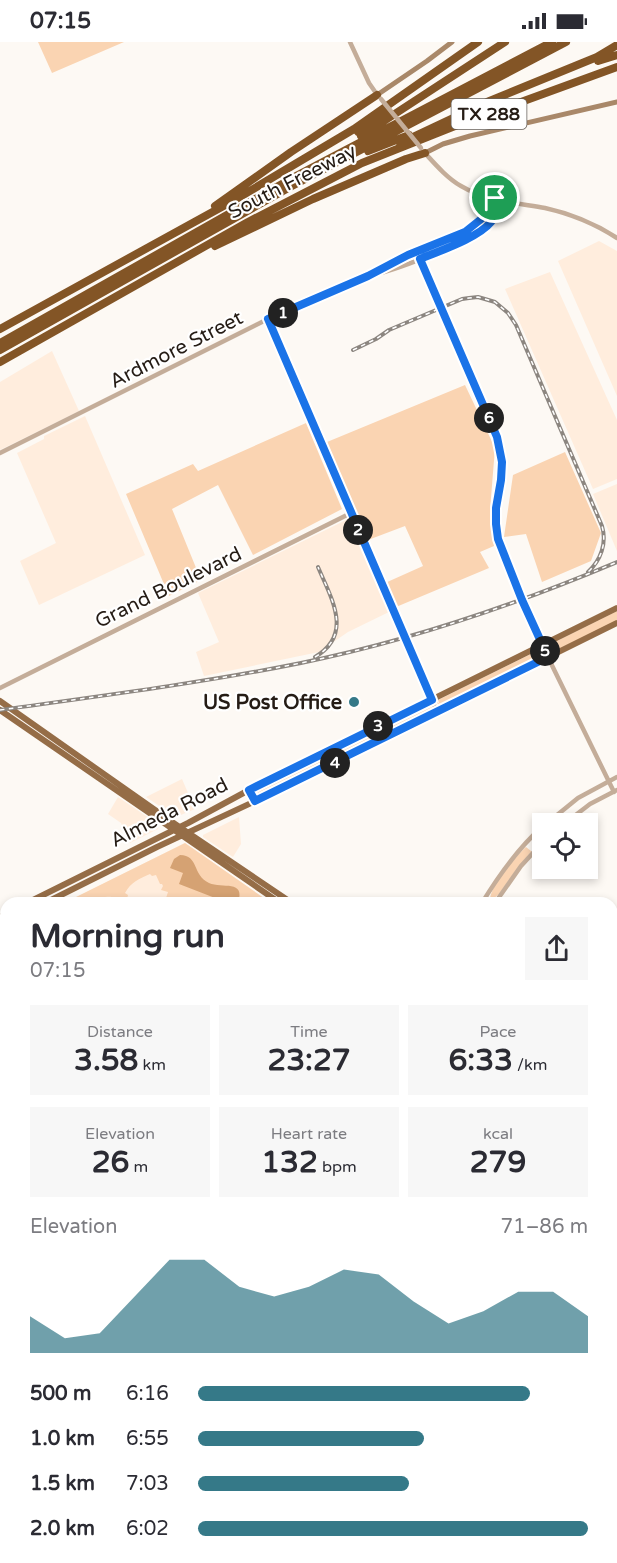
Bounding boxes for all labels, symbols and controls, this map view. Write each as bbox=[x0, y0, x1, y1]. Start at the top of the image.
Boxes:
text: 07:15 bbox=[30, 8, 91, 34]
road number: TX 288 bbox=[452, 99, 526, 129]
street label: South Freeway bbox=[224, 139, 361, 225]
pin bbox=[469, 172, 520, 223]
icon: arrive bbox=[478, 181, 511, 214]
pin: 1 bbox=[268, 298, 298, 328]
text: 1 bbox=[278, 303, 288, 323]
street label: Ardmore Street bbox=[106, 306, 247, 394]
pin: 6 bbox=[474, 403, 504, 433]
text: 6 bbox=[484, 408, 494, 428]
pin: 2 bbox=[343, 515, 373, 545]
text: 2 bbox=[353, 520, 363, 540]
street label: Grand Boulevard bbox=[91, 542, 246, 634]
pin: 5 bbox=[530, 636, 560, 666]
text: 5 bbox=[540, 641, 550, 661]
place label: US Post Office bbox=[203, 691, 342, 715]
marker: US Post Office bbox=[347, 695, 361, 709]
pin: 3 bbox=[363, 711, 393, 741]
text: 3 bbox=[373, 716, 383, 736]
pin: 4 bbox=[320, 748, 350, 778]
text: 4 bbox=[330, 753, 340, 773]
street label: Almeda Road bbox=[107, 773, 232, 853]
map controls bbox=[532, 813, 598, 879]
button: locate bbox=[532, 813, 598, 879]
text: Morning run bbox=[30, 917, 225, 956]
button: share bbox=[525, 917, 588, 980]
text: 07:15 bbox=[30, 959, 85, 983]
text: Distance bbox=[87, 1022, 153, 1042]
text: Time bbox=[290, 1022, 328, 1042]
text: Pace bbox=[480, 1022, 516, 1042]
text: 3.58 bbox=[74, 1042, 138, 1079]
text: 23:27 bbox=[267, 1042, 351, 1079]
text: 6:33 bbox=[449, 1042, 513, 1079]
text: km bbox=[138, 1055, 166, 1075]
text: /km bbox=[513, 1055, 547, 1075]
text: Elevation bbox=[85, 1124, 155, 1144]
text: Heart rate bbox=[271, 1124, 347, 1144]
text: kcal bbox=[483, 1124, 513, 1144]
text: 26 bbox=[92, 1144, 129, 1181]
text: 132 bbox=[261, 1144, 318, 1181]
text: 279 bbox=[470, 1144, 526, 1181]
text: m bbox=[129, 1157, 148, 1177]
text: bpm bbox=[318, 1157, 357, 1177]
text: Elevation bbox=[30, 1215, 117, 1239]
text: 71–86 m bbox=[501, 1215, 588, 1239]
text: 500 m bbox=[30, 1382, 91, 1406]
text: 6:16 bbox=[126, 1382, 169, 1406]
text: 1.0 km bbox=[30, 1427, 95, 1451]
text: 6:55 bbox=[126, 1427, 169, 1451]
text: 1.5 km bbox=[30, 1472, 95, 1496]
text: 7:03 bbox=[126, 1472, 169, 1496]
text: 2.0 km bbox=[30, 1517, 95, 1541]
text: 6:02 bbox=[126, 1517, 169, 1541]

